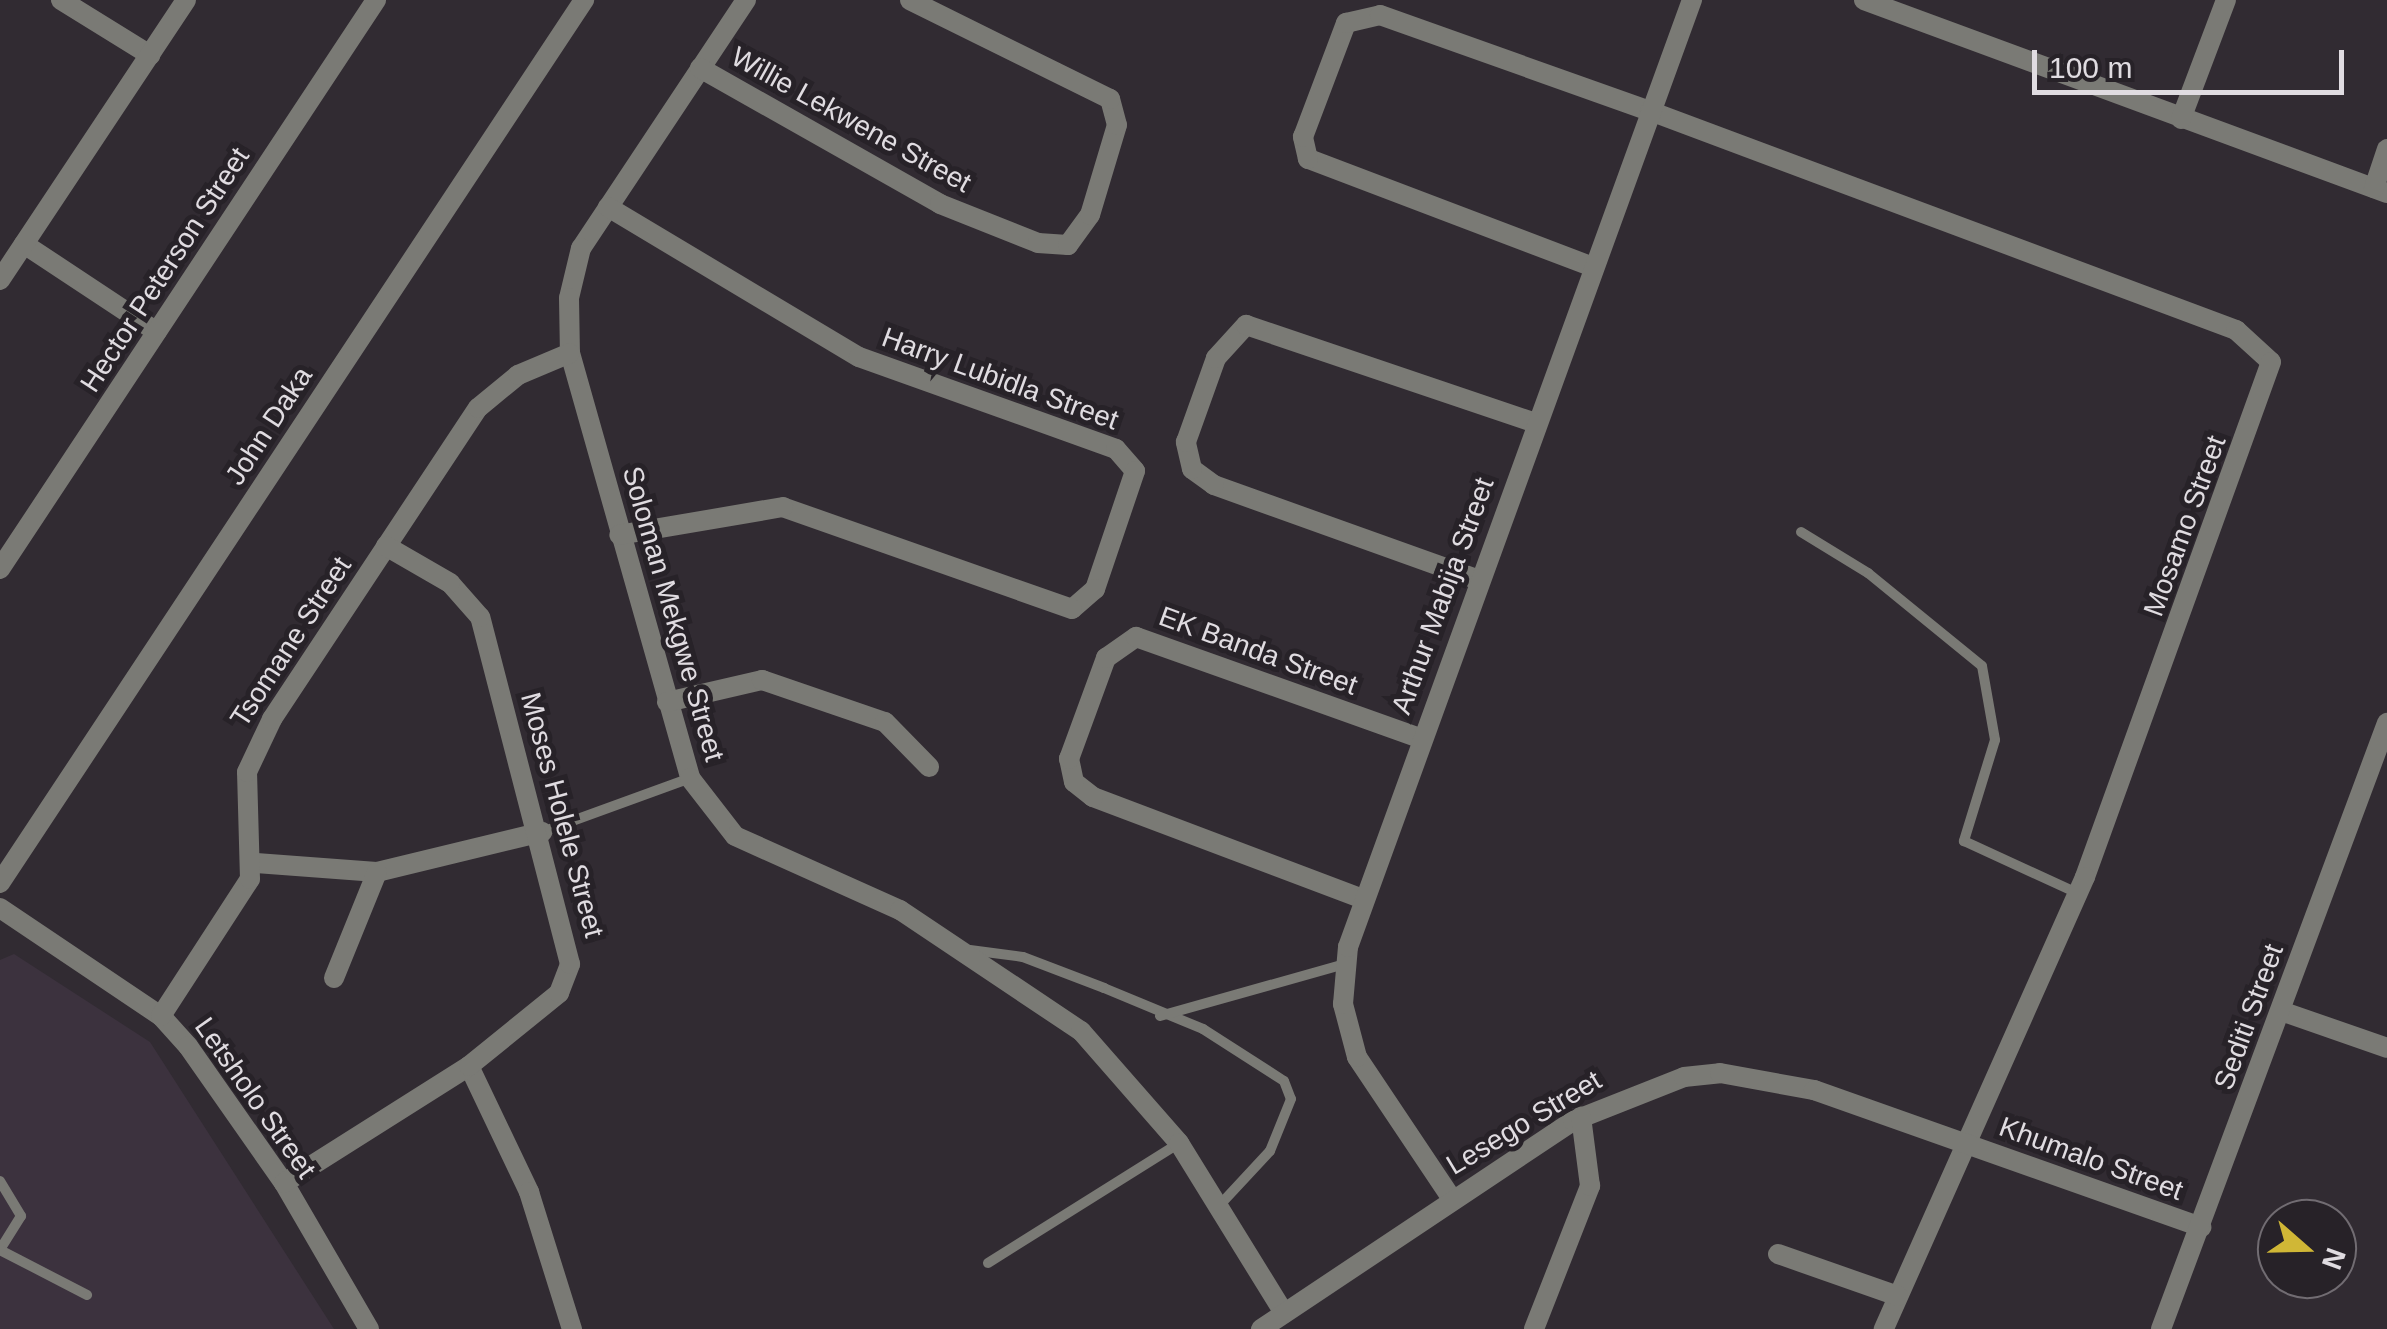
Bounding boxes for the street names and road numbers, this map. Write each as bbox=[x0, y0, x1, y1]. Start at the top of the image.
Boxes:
street label: Willie Lekwene Street bbox=[725, 40, 977, 200]
street label: Hector Peterson Street bbox=[73, 141, 257, 399]
street label: Harry Lubidla Street bbox=[877, 321, 1123, 437]
street label: John Daka bbox=[218, 361, 320, 491]
street label: Mosamo Street bbox=[2137, 431, 2233, 621]
street label: Soloman Mekgwe Street bbox=[615, 463, 731, 765]
street label: Arthur Mabija Street bbox=[1385, 473, 1501, 719]
street label: Tsomane Street bbox=[224, 551, 358, 733]
street label: EK Banda Street bbox=[1154, 600, 1362, 702]
street label: Moses Holele Street bbox=[513, 689, 611, 941]
street label: Sediti Street bbox=[2207, 940, 2291, 1094]
street label: Letsholo Street bbox=[187, 1011, 323, 1185]
street label: Lesego Street bbox=[1441, 1064, 1607, 1182]
street label: Khumalo Street bbox=[1995, 1110, 2187, 1208]

